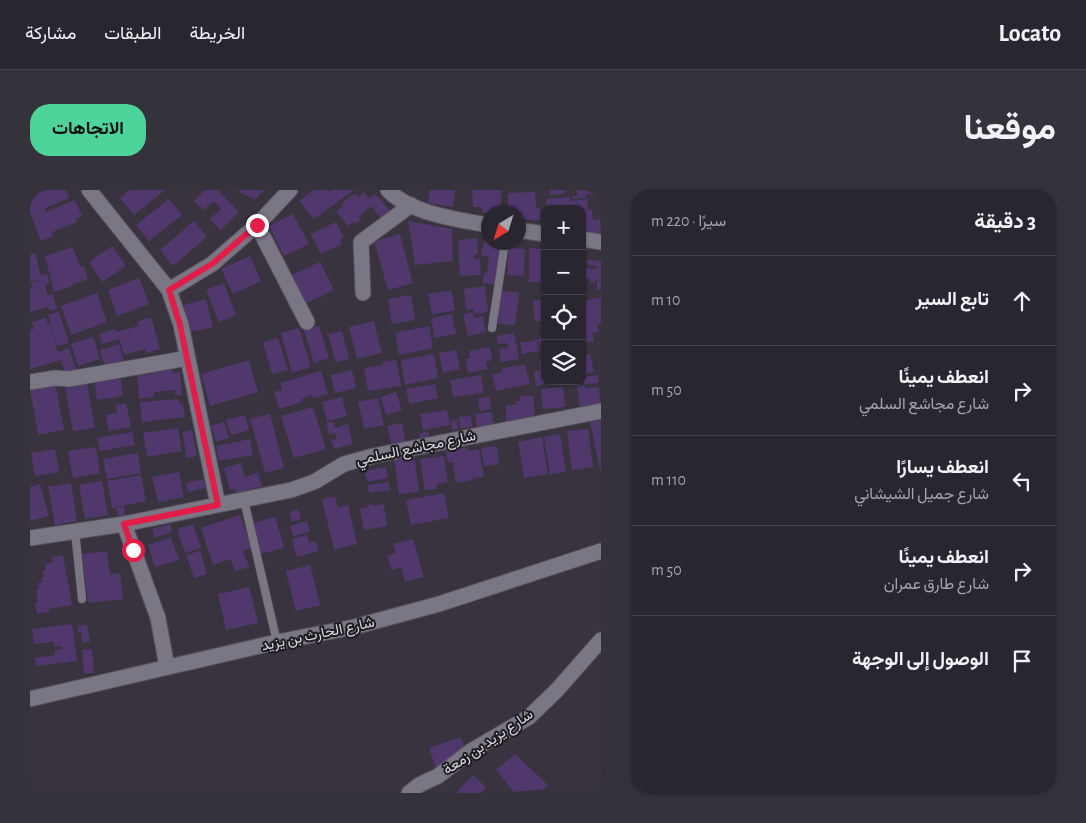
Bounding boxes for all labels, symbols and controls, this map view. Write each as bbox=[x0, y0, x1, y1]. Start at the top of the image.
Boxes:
text: Locato bbox=[999, 22, 1061, 46]
text: مشاركة bbox=[25, 25, 76, 43]
text: الطبقات bbox=[104, 25, 161, 43]
text: الخريطة bbox=[189, 25, 245, 43]
button: الاتجاهات bbox=[30, 104, 146, 156]
text: موقعنا bbox=[963, 111, 1056, 146]
north arrow bbox=[481, 205, 526, 250]
map controls bbox=[541, 205, 586, 385]
button: + bbox=[541, 205, 586, 250]
text: 3 دقيقة bbox=[974, 211, 1036, 232]
text: سيرًا · 220 m bbox=[651, 213, 726, 229]
route end bbox=[246, 214, 269, 237]
button: − bbox=[541, 250, 586, 295]
icon: ahead bbox=[1008, 287, 1036, 315]
text: تابع السير bbox=[915, 290, 989, 309]
text: 10 m bbox=[651, 292, 680, 308]
button: locate bbox=[541, 295, 586, 340]
button: layers bbox=[541, 340, 586, 385]
text: انعطف يمينًا bbox=[899, 368, 989, 387]
icon: right bbox=[1008, 377, 1036, 405]
text: 50 m bbox=[651, 382, 682, 398]
text: شارع مجاشع السلمي bbox=[859, 396, 989, 412]
street label: شارع مجاشع السلمي bbox=[355, 428, 478, 473]
text: انعطف يسارًا bbox=[896, 458, 989, 477]
icon: left bbox=[1008, 467, 1036, 495]
text: 110 m bbox=[651, 472, 686, 488]
text: شارع جميل الشيشاني bbox=[854, 486, 989, 502]
route start bbox=[122, 539, 145, 562]
text: انعطف يمينًا bbox=[899, 548, 989, 567]
icon: right bbox=[1008, 557, 1036, 585]
text: 50 m bbox=[651, 562, 682, 578]
text: شارع طارق عمران bbox=[884, 576, 989, 592]
street label: شارع الحارث بن يزيد bbox=[260, 615, 377, 656]
icon: arrive bbox=[1008, 647, 1036, 675]
text: الوصول إلى الوجهة bbox=[852, 650, 989, 669]
street label: شارع يزيد بن زمعة bbox=[440, 706, 537, 780]

